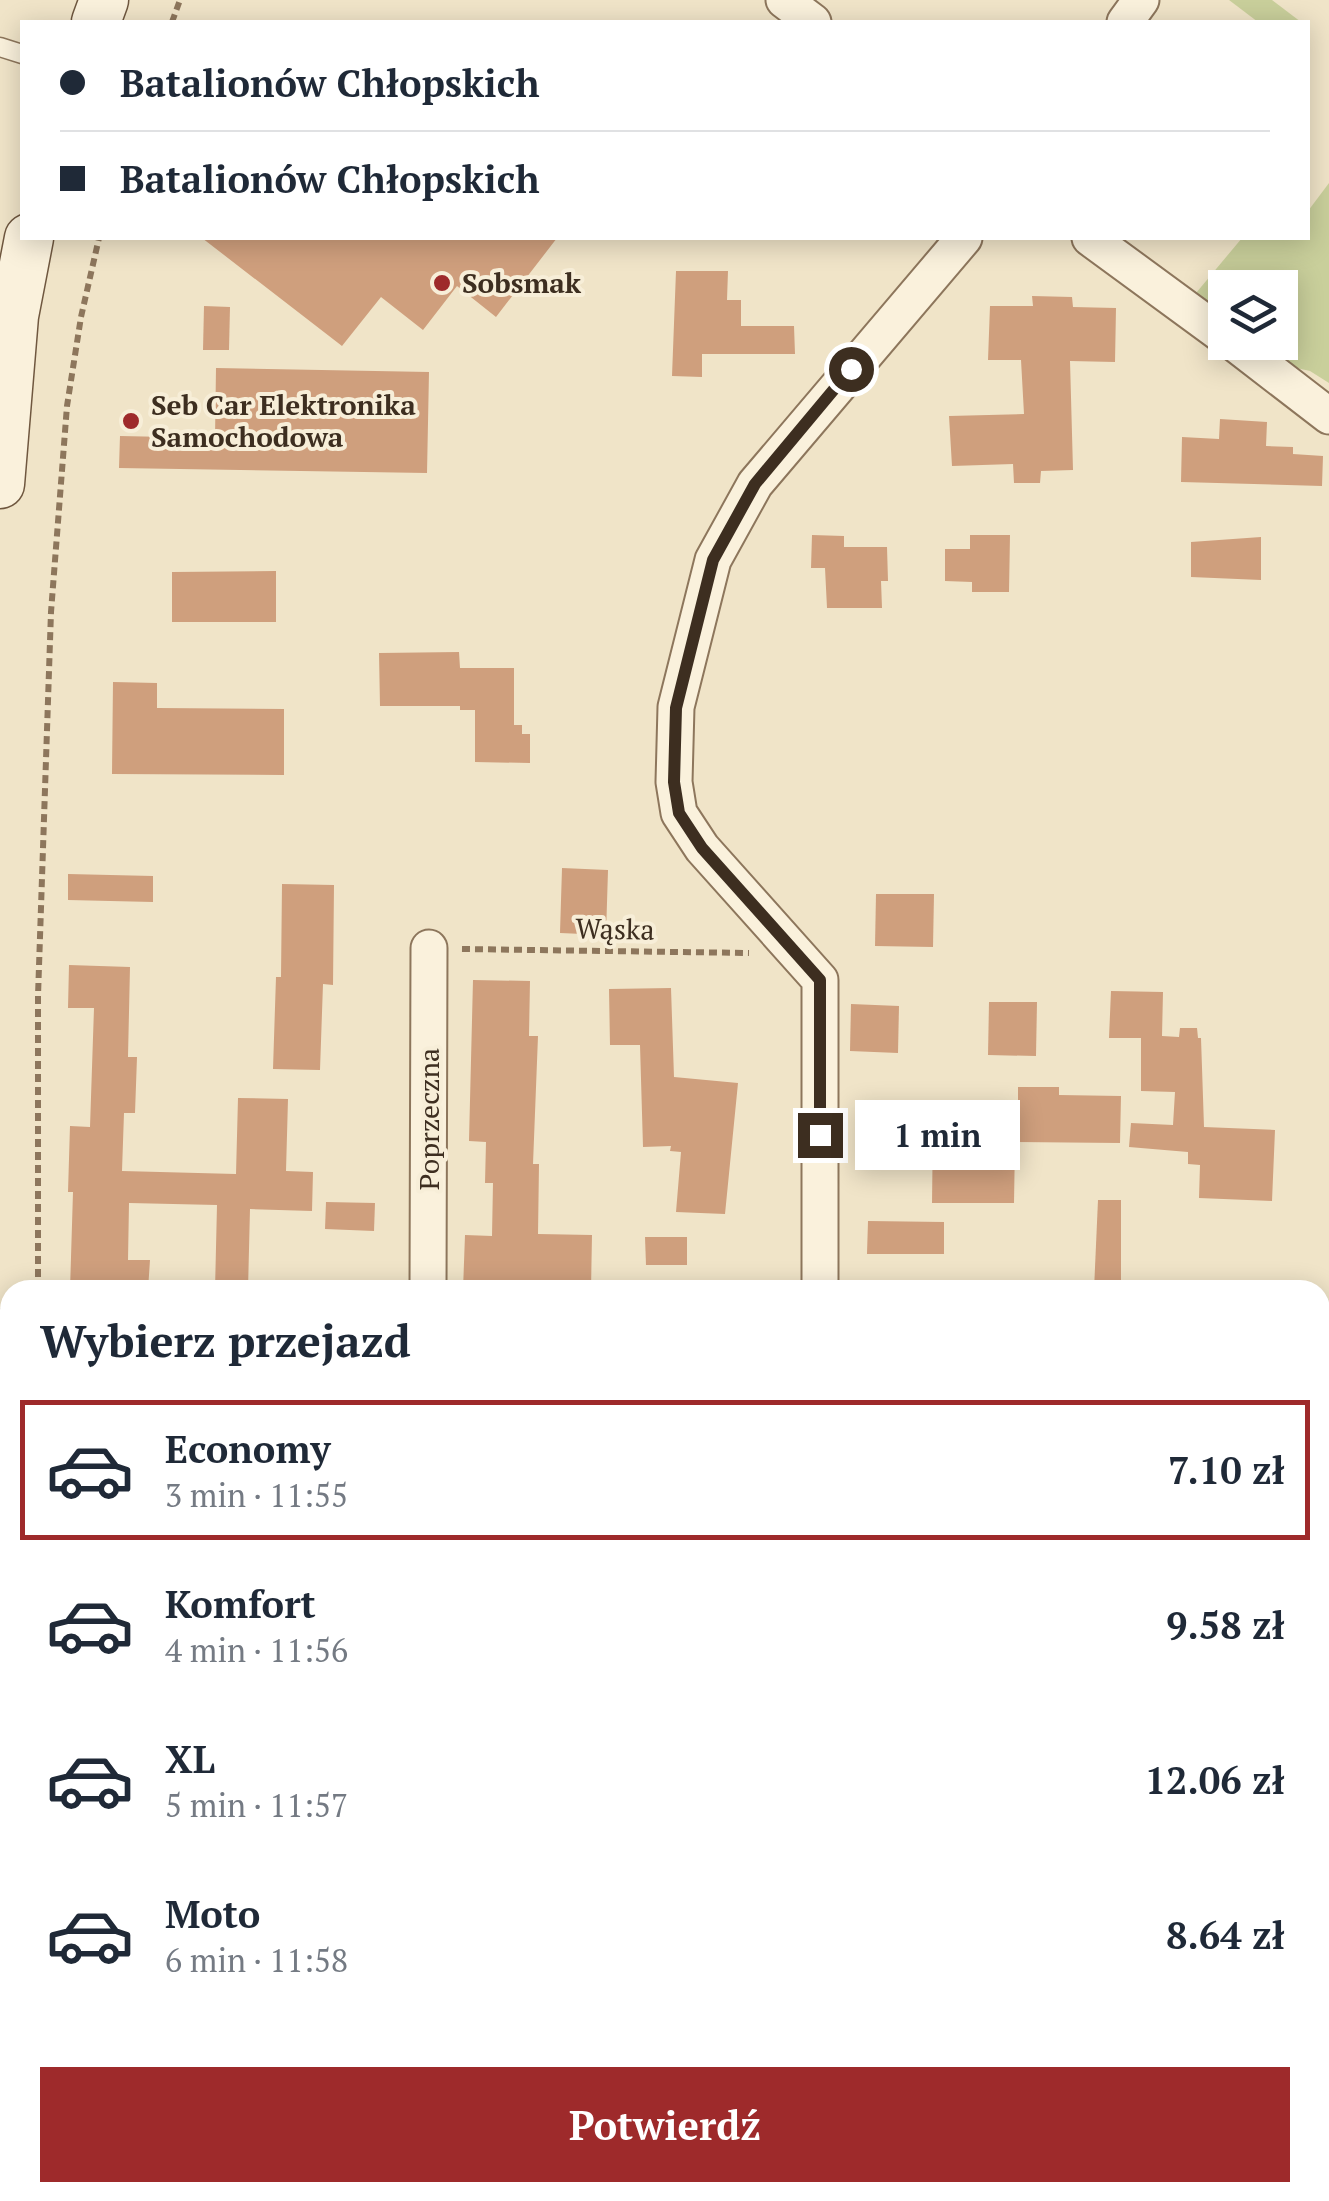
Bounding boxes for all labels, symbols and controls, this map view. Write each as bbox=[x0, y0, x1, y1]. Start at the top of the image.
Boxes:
text: Batalionów Chłopskich bbox=[120, 58, 539, 108]
text: Batalionów Chłopskich bbox=[120, 154, 539, 204]
place label: Sobsmak bbox=[462, 264, 582, 301]
map controls bbox=[1208, 270, 1298, 360]
button: layers bbox=[1208, 270, 1298, 360]
marker: Sobsmak bbox=[431, 272, 453, 294]
route start bbox=[829, 347, 874, 392]
place label: Seb Car Elektronika Samochodowa bbox=[151, 386, 416, 455]
marker: Seb Car Elektronika Samochodowa bbox=[120, 410, 142, 432]
street label: Wąska bbox=[575, 909, 655, 948]
street label: Poprzeczna bbox=[410, 1048, 447, 1190]
callout: 1 min bbox=[855, 1100, 1020, 1170]
route end bbox=[798, 1113, 843, 1158]
text: 1 min bbox=[894, 1114, 981, 1156]
text: Wybierz przejazd bbox=[40, 1310, 411, 1370]
text: Economy bbox=[165, 1424, 331, 1474]
icon: car bbox=[45, 1425, 135, 1515]
text: 7.10 zł bbox=[1168, 1445, 1285, 1495]
text: 3 min · 11:55 bbox=[165, 1474, 348, 1516]
text: Komfort bbox=[165, 1579, 316, 1629]
icon: car bbox=[45, 1580, 135, 1670]
text: 9.58 zł bbox=[1166, 1600, 1285, 1650]
text: 4 min · 11:56 bbox=[165, 1629, 348, 1671]
text: XL bbox=[165, 1734, 215, 1784]
icon: car bbox=[45, 1735, 135, 1825]
text: 12.06 zł bbox=[1145, 1755, 1285, 1805]
text: 5 min · 11:57 bbox=[165, 1784, 348, 1826]
text: Moto bbox=[165, 1889, 260, 1939]
icon: car bbox=[45, 1890, 135, 1980]
text: 8.64 zł bbox=[1166, 1910, 1285, 1960]
text: 6 min · 11:58 bbox=[165, 1939, 348, 1981]
button: Potwierdź bbox=[40, 2067, 1290, 2182]

